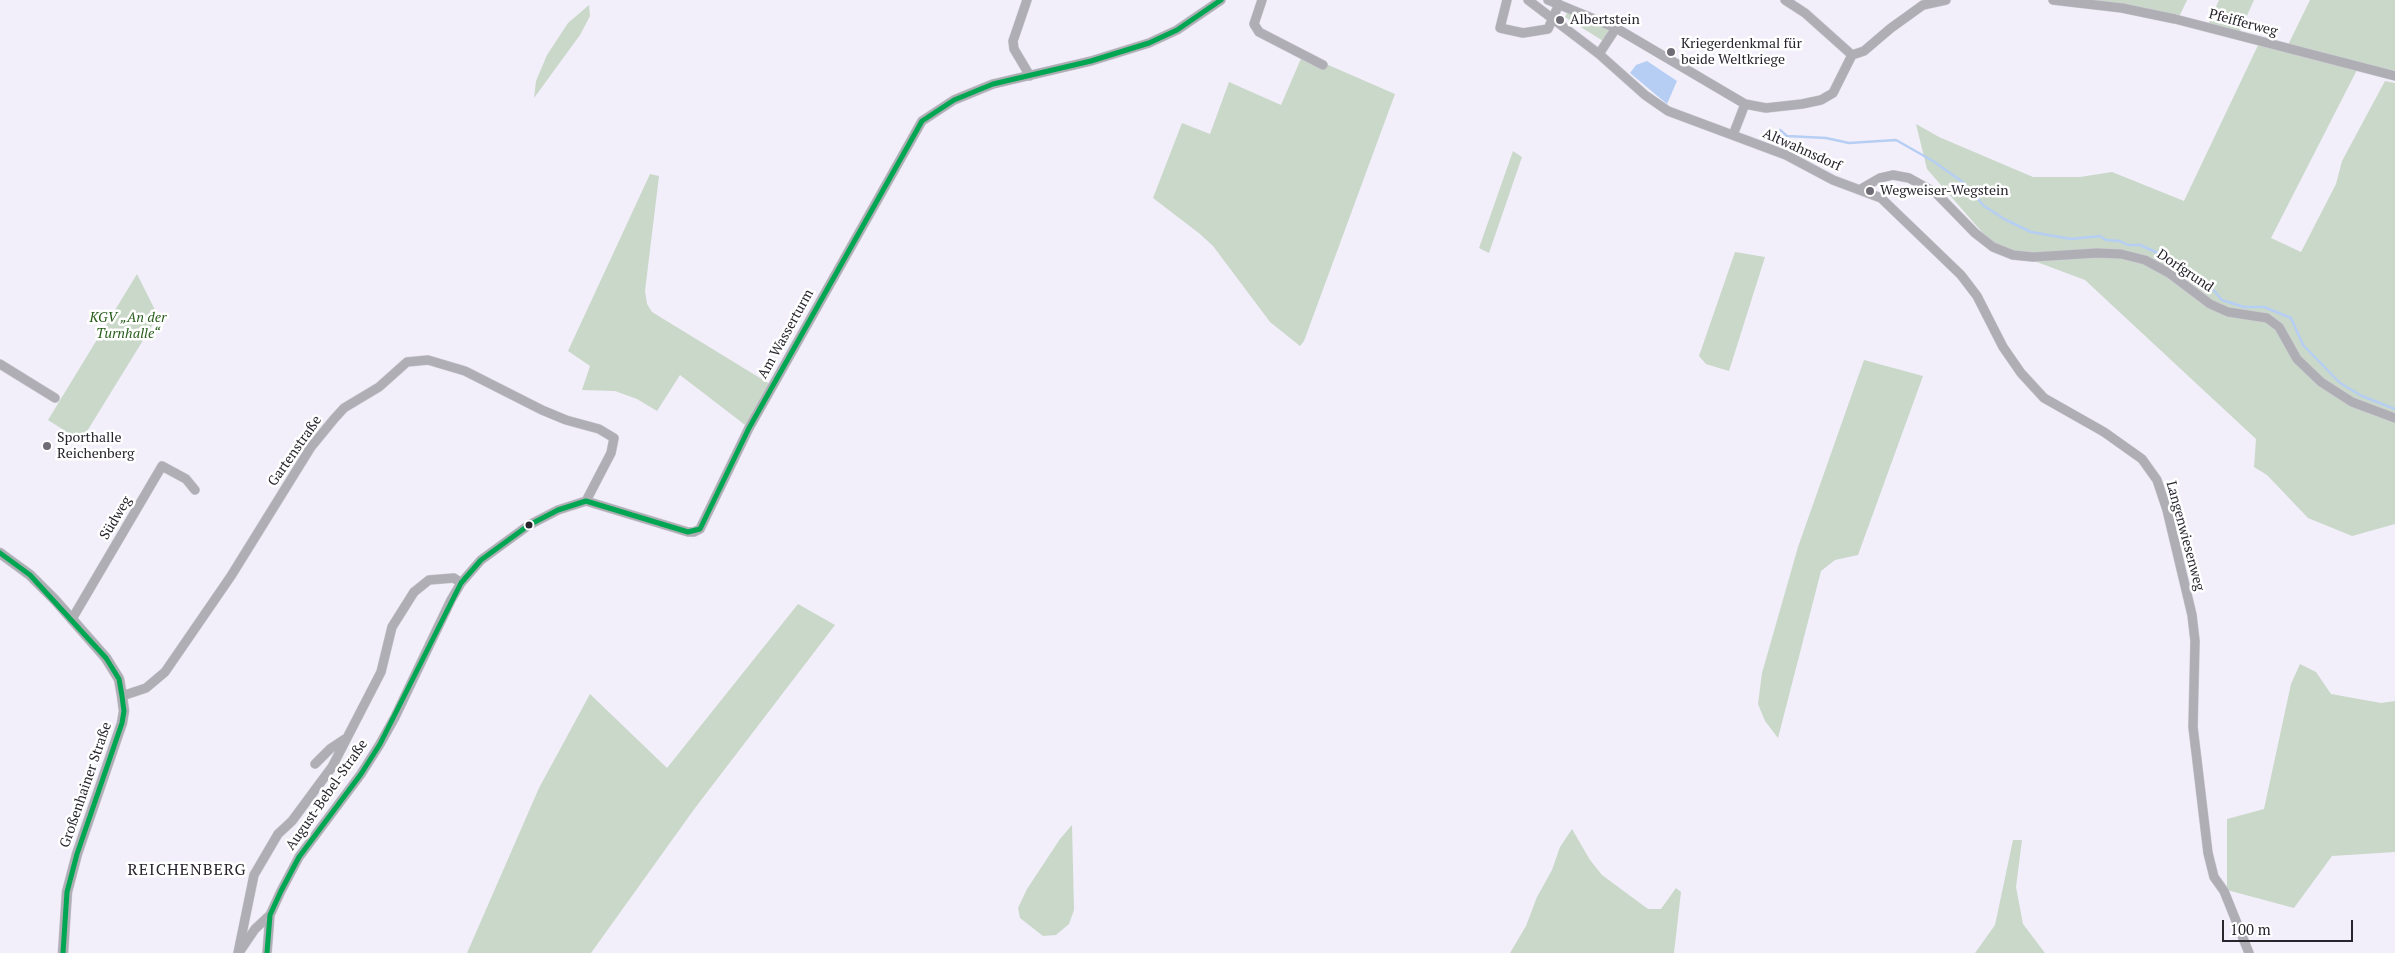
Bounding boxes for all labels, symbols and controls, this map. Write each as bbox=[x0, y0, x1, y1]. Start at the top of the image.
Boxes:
street label: Pfeifferweg bbox=[2207, 6, 2279, 40]
place label: Albertstein bbox=[1570, 12, 1640, 28]
marker: Albertstein bbox=[1554, 14, 1566, 26]
place label: Kriegerdenkmal für beide Weltkriege bbox=[1681, 36, 1802, 68]
marker: Kriegerdenkmal für beide Weltkriege bbox=[1665, 46, 1677, 58]
street label: Altwahnsdorf bbox=[1760, 125, 1844, 175]
place label: Wegweiser-Wegstein bbox=[1880, 183, 2008, 199]
marker: Wegweiser-Wegstein bbox=[1864, 185, 1876, 197]
street label: Dorfgrund bbox=[2154, 246, 2216, 296]
street label: Am Wasserturm bbox=[755, 286, 817, 382]
park label: KGV „An der Turnhalle“ bbox=[90, 310, 166, 342]
street label: Gartenstraße bbox=[265, 412, 325, 490]
place label: Sporthalle Reichenberg bbox=[57, 430, 134, 462]
marker: Sporthalle Reichenberg bbox=[41, 440, 53, 452]
street label: Langenwiesenweg bbox=[2162, 479, 2208, 593]
street label: Südweg bbox=[97, 493, 135, 543]
unlabelled marker bbox=[524, 520, 534, 530]
street label: Großenhainer Straße bbox=[57, 720, 115, 850]
street label: August-Bebel-Straße bbox=[282, 736, 372, 854]
district label: REICHENBERG bbox=[126, 860, 248, 880]
scale bar bbox=[2225, 910, 2356, 942]
text: 100 m bbox=[2230, 919, 2271, 939]

